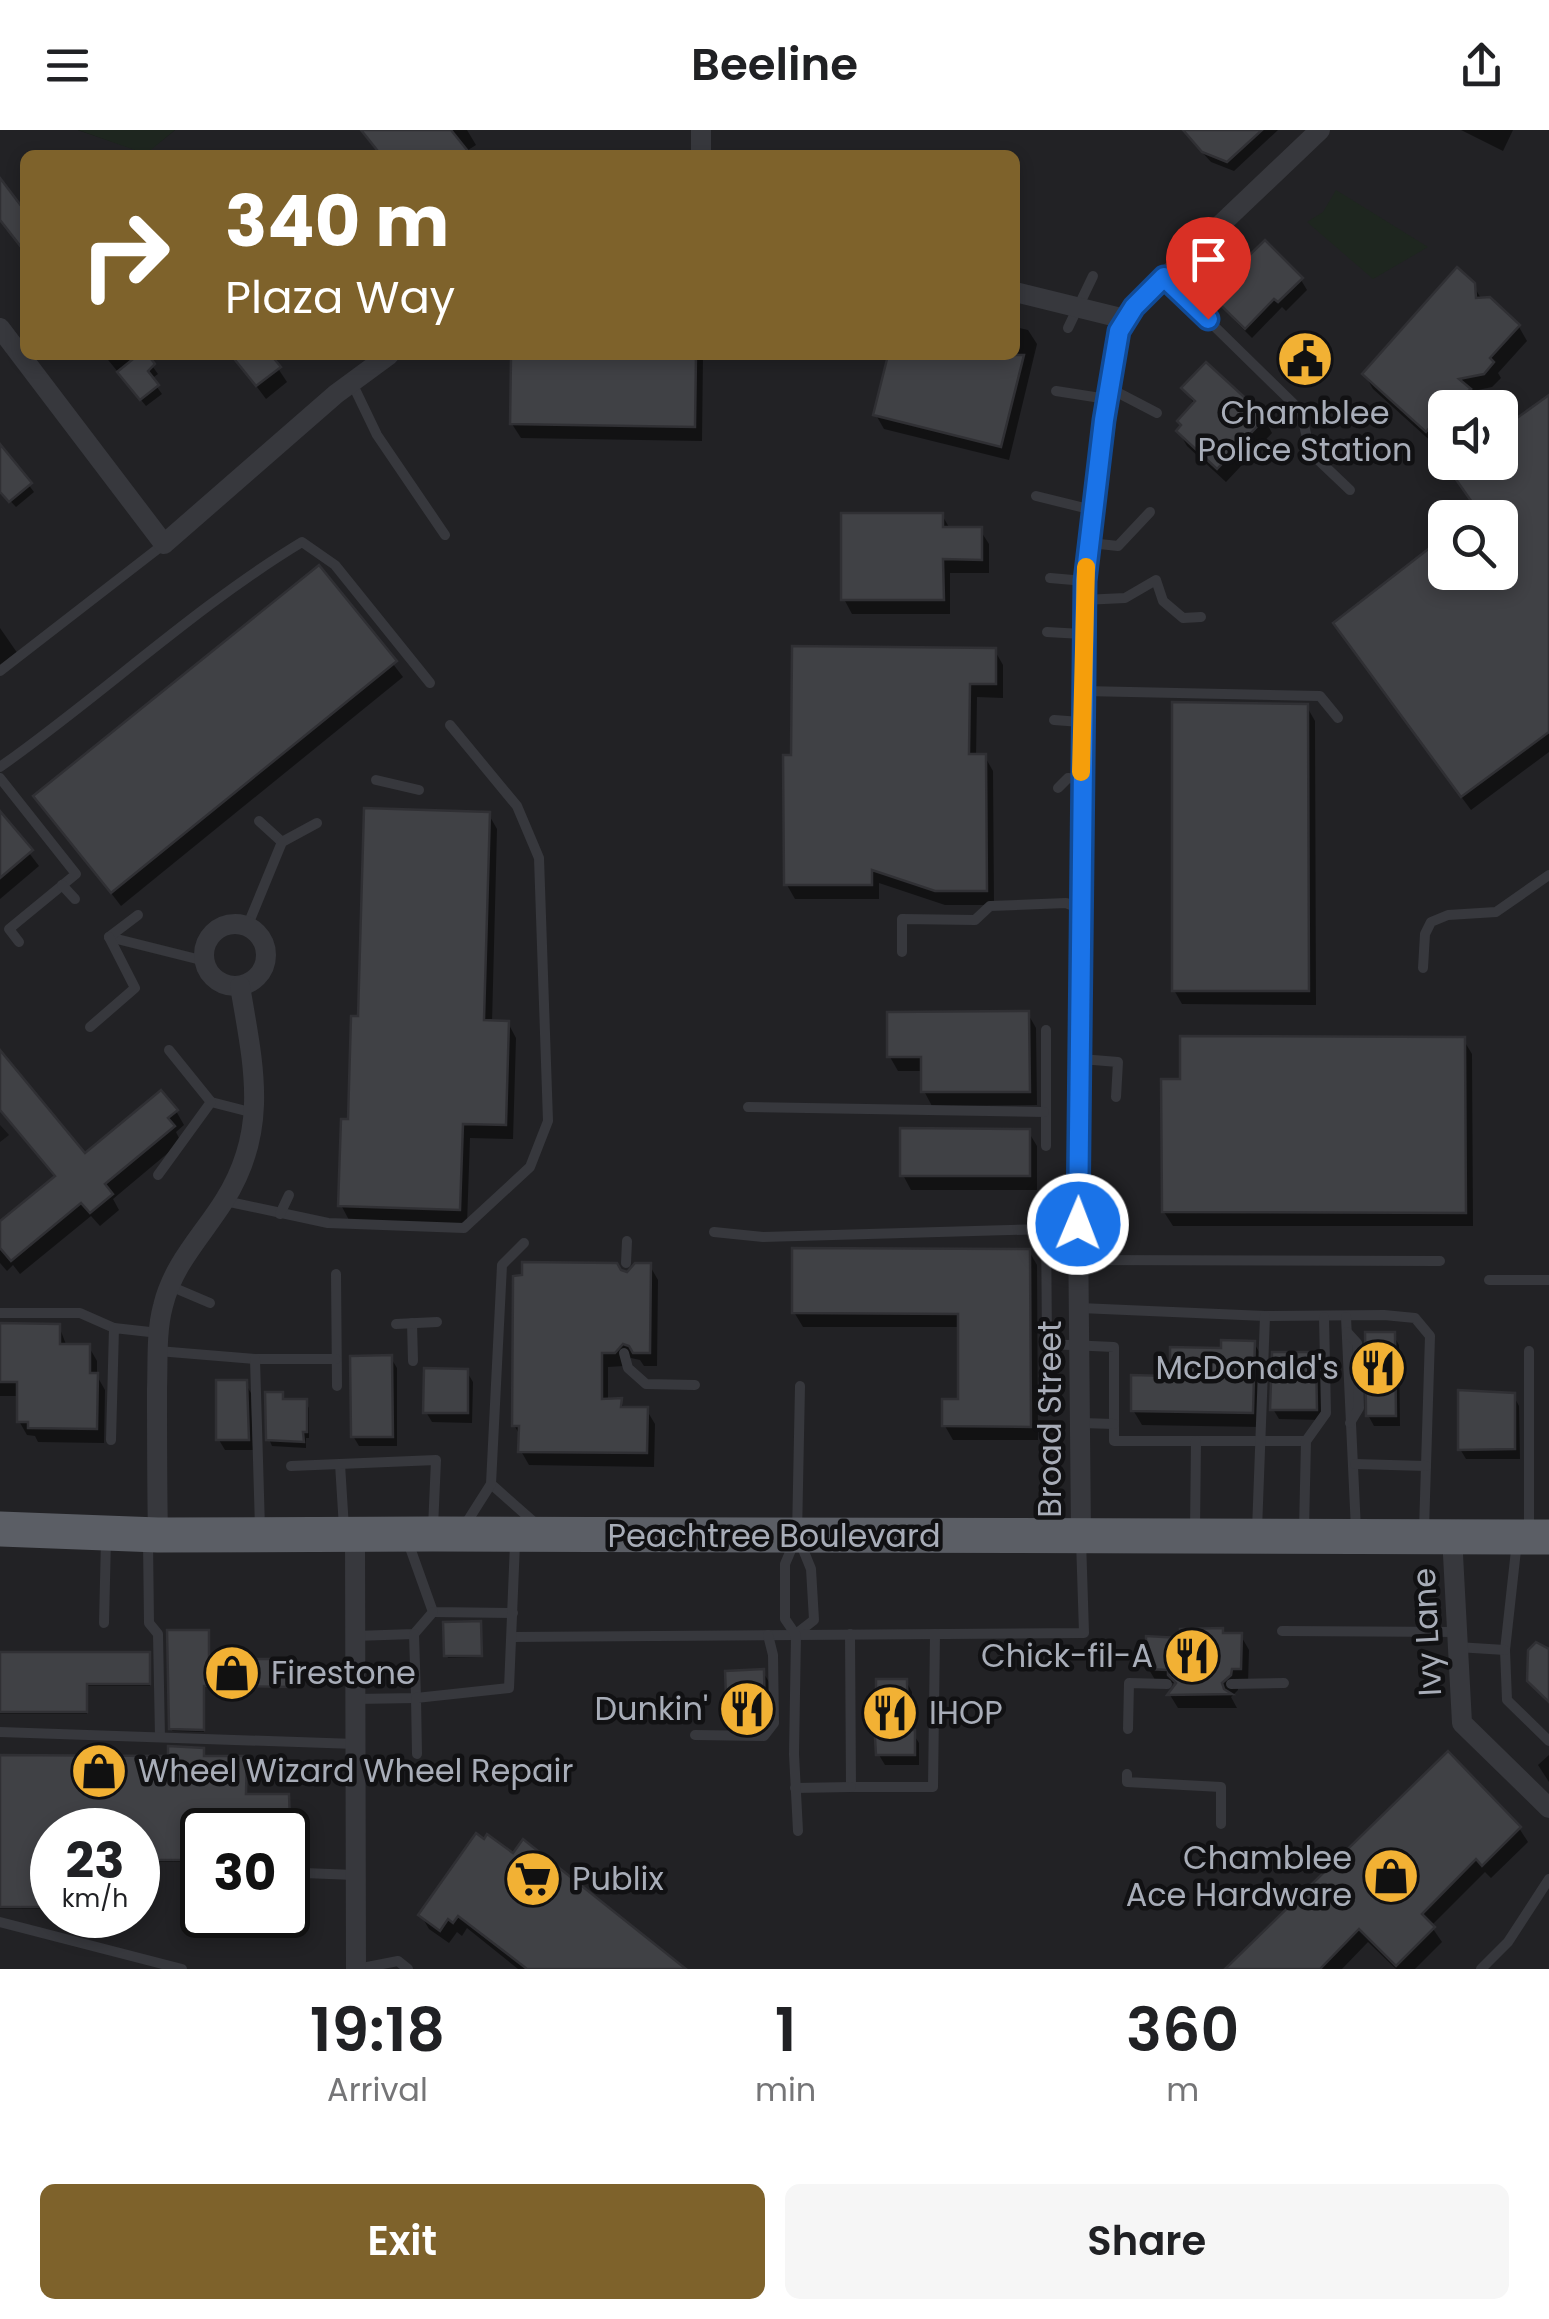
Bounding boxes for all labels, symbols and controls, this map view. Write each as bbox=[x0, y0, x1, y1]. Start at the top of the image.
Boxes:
text: Beeline bbox=[691, 33, 858, 96]
icon: menu bbox=[40, 38, 95, 93]
icon: share bbox=[1454, 38, 1509, 93]
text: 340 m bbox=[225, 172, 449, 271]
icon: right bbox=[60, 190, 190, 320]
pin bbox=[1166, 217, 1251, 320]
icon: arrive bbox=[1181, 232, 1236, 287]
text: Plaza Way bbox=[225, 266, 455, 329]
public building icon: Chamblee Police Station bbox=[1275, 329, 1335, 389]
place label: Chamblee Police Station bbox=[1197, 390, 1413, 472]
map controls bbox=[1428, 390, 1518, 590]
button: sound bbox=[1428, 390, 1518, 480]
button: search bbox=[1428, 500, 1518, 590]
position arrow bbox=[1026, 1172, 1130, 1276]
street label: Broad Street bbox=[1027, 1320, 1072, 1518]
restaurant icon: McDonald's bbox=[1348, 1338, 1408, 1398]
place label: McDonald's bbox=[1156, 1345, 1339, 1390]
street label: Peachtree Boulevard bbox=[607, 1513, 941, 1558]
street label: Ivy Lane bbox=[1401, 1567, 1452, 1697]
restaurant icon: Chick-fil-A bbox=[1162, 1626, 1222, 1686]
place label: Chick-fil-A bbox=[981, 1633, 1153, 1678]
shop icon: Firestone bbox=[202, 1643, 262, 1703]
place label: Firestone bbox=[271, 1650, 416, 1695]
restaurant icon: Dunkin' bbox=[717, 1679, 777, 1739]
restaurant icon: IHOP bbox=[860, 1683, 920, 1743]
place label: Dunkin' bbox=[594, 1686, 708, 1731]
place label: IHOP bbox=[929, 1690, 1003, 1735]
shop icon: Wheel Wizard Wheel Repair bbox=[69, 1741, 129, 1801]
place label: Wheel Wizard Wheel Repair bbox=[138, 1748, 573, 1793]
speed limit sign: 30 bbox=[180, 1808, 310, 1938]
text: 23 bbox=[66, 1825, 124, 1896]
place label: Chamblee Ace Hardware bbox=[1126, 1835, 1352, 1917]
shop icon: Chamblee Ace Hardware bbox=[1361, 1846, 1421, 1906]
supermarket icon: Publix bbox=[503, 1849, 563, 1909]
place label: Publix bbox=[572, 1856, 664, 1901]
text: km/h bbox=[62, 1881, 128, 1916]
text: 19:18 bbox=[310, 1988, 445, 2072]
text: 1 bbox=[775, 1988, 796, 2072]
text: 360 bbox=[1126, 1988, 1239, 2072]
text: Arrival bbox=[327, 2067, 428, 2112]
text: min bbox=[755, 2067, 816, 2112]
text: m bbox=[1166, 2067, 1199, 2112]
button: Exit bbox=[40, 2184, 765, 2299]
button: Share bbox=[785, 2184, 1509, 2299]

